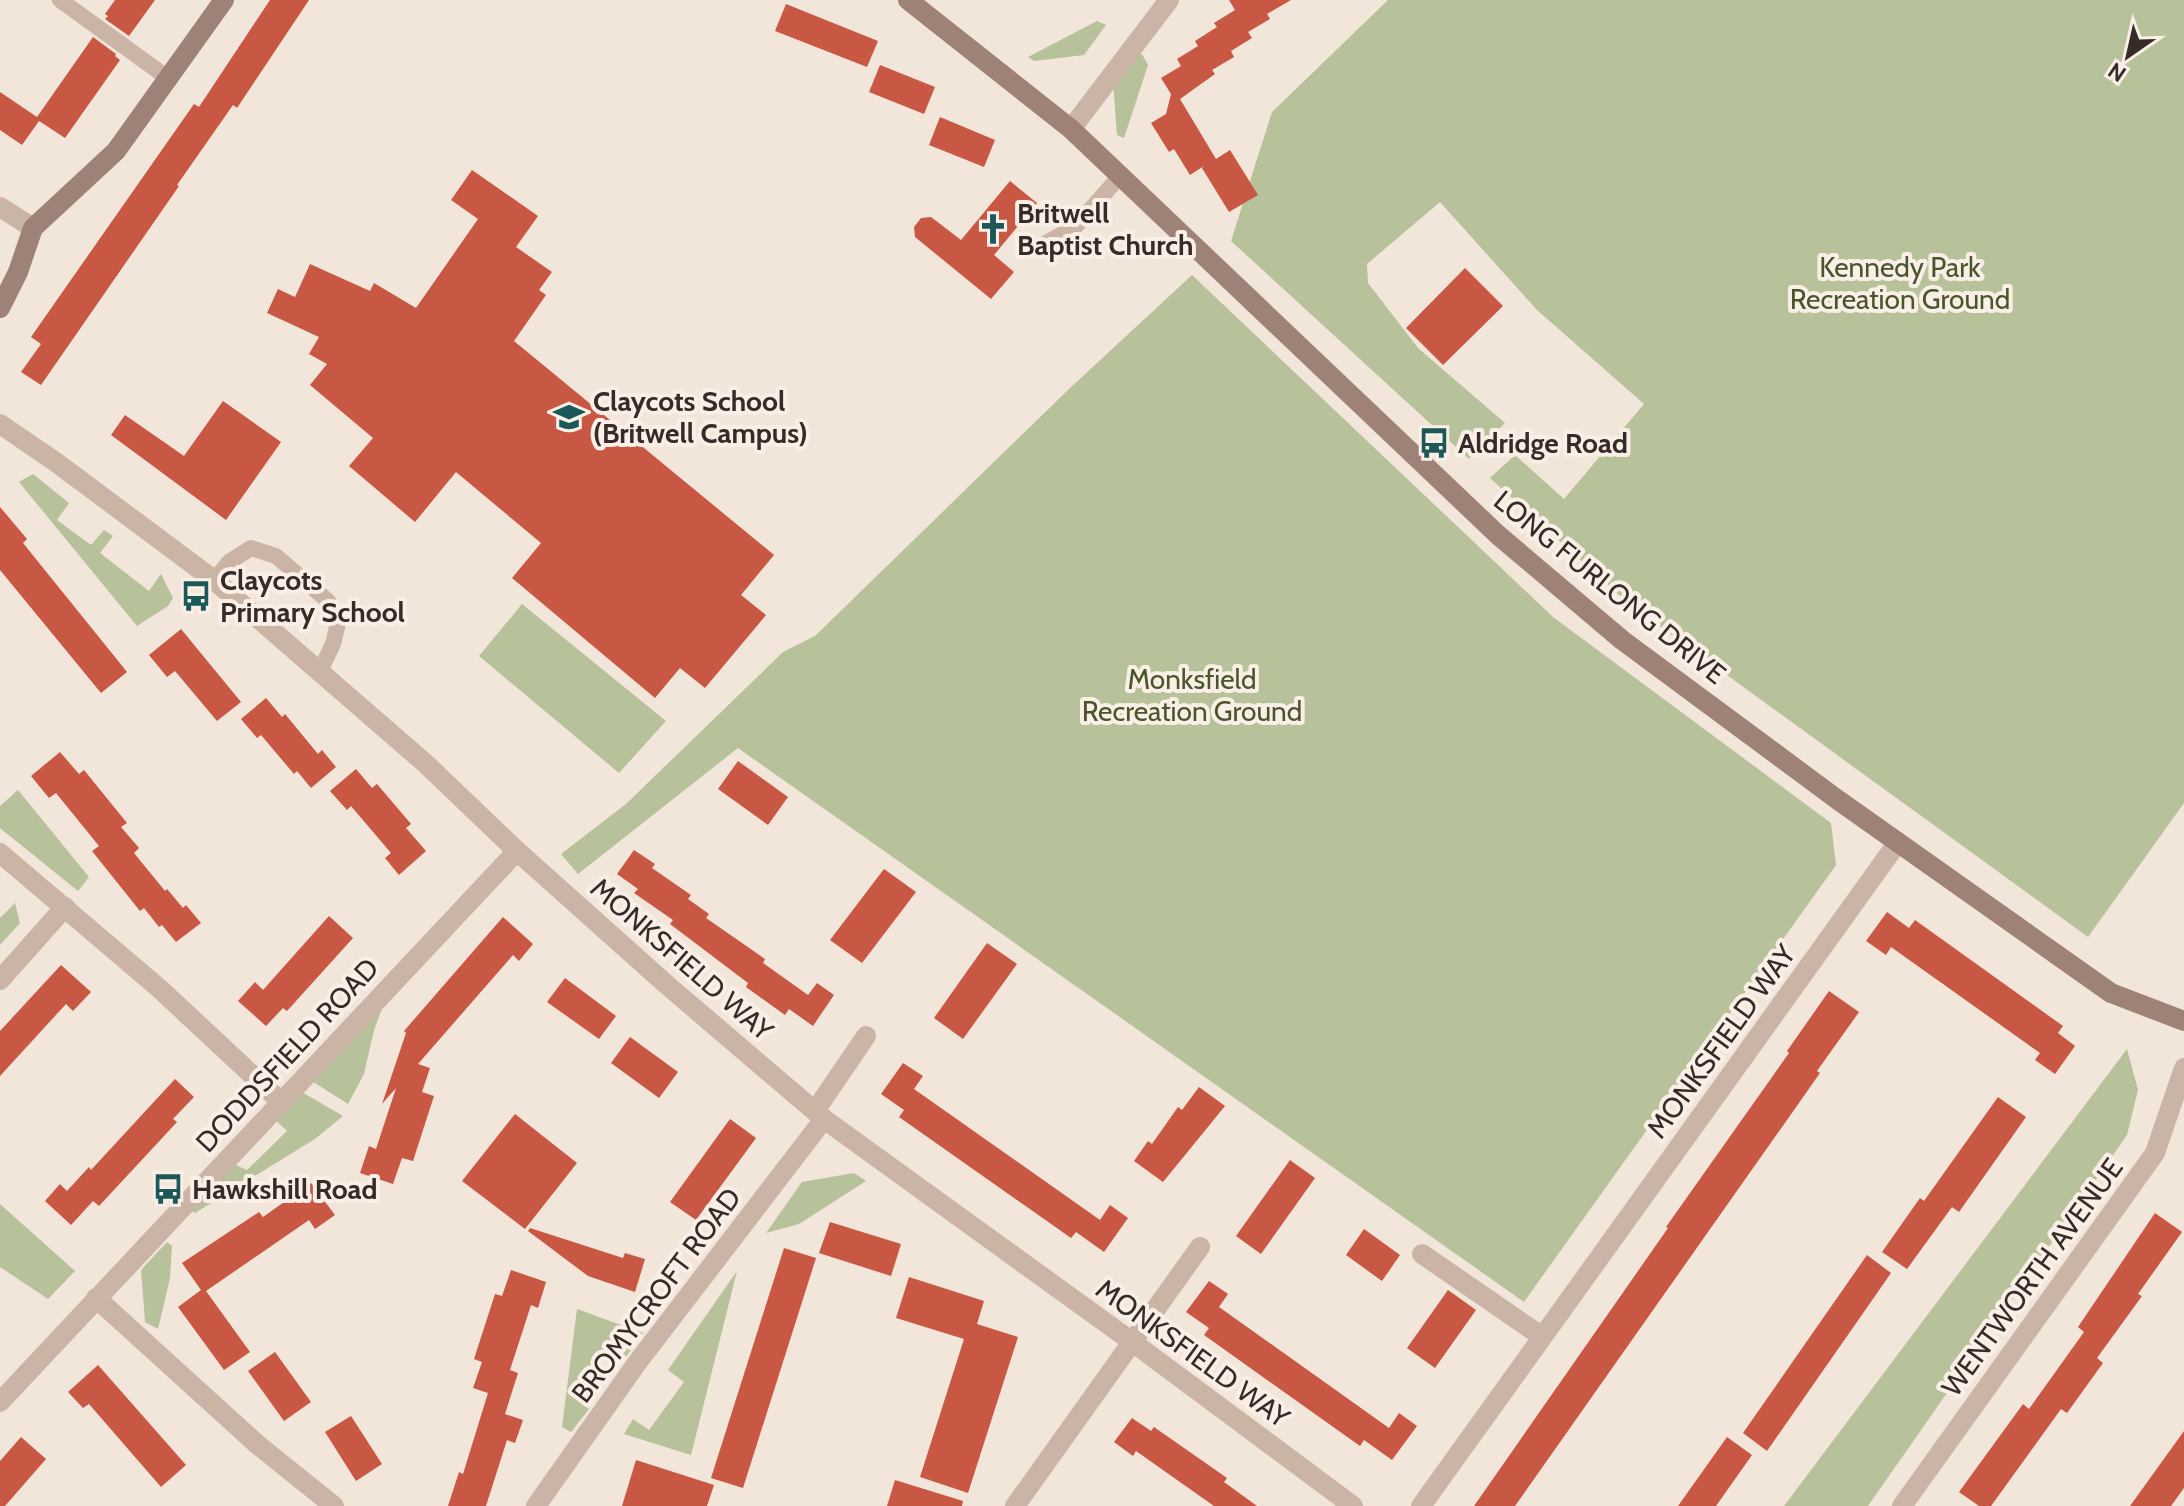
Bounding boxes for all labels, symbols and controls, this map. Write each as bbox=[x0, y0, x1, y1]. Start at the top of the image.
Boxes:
north arrow bbox=[2088, 16, 2168, 96]
text: N bbox=[2103, 57, 2131, 88]
place label: Britwell Baptist Church bbox=[1017, 196, 1193, 262]
church icon: Britwell Baptist Church bbox=[976, 212, 1010, 246]
park label: Kennedy Park Recreation Ground bbox=[1790, 250, 2010, 316]
place label: Claycots School (Britwell Campus) bbox=[593, 384, 808, 450]
school or university icon: Claycots School (Britwell Campus) bbox=[552, 400, 586, 434]
bus stop icon: Aldridge Road bbox=[1417, 426, 1451, 460]
place label: Aldridge Road bbox=[1458, 426, 1628, 460]
street label: LONG FURLONG DRIVE bbox=[1487, 483, 1733, 691]
place label: Claycots Primary School bbox=[220, 563, 405, 629]
bus stop icon: Claycots Primary School bbox=[179, 579, 213, 613]
park label: Monksfield Recreation Ground bbox=[1082, 662, 1302, 728]
street label: MONKSFIELD WAY bbox=[584, 871, 781, 1048]
street label: MONKSFIELD WAY bbox=[1639, 937, 1803, 1144]
street label: DODDSFIELD ROAD bbox=[188, 951, 386, 1159]
street label: WENTWORTH AVENUE bbox=[1934, 1151, 2130, 1403]
bus stop icon: Hawkshill Road bbox=[151, 1172, 185, 1206]
place label: Hawkshill Road bbox=[192, 1172, 378, 1206]
street label: BROMYCROFT ROAD bbox=[564, 1181, 748, 1409]
street label: MONKSFIELD WAY bbox=[1090, 1271, 1297, 1435]

